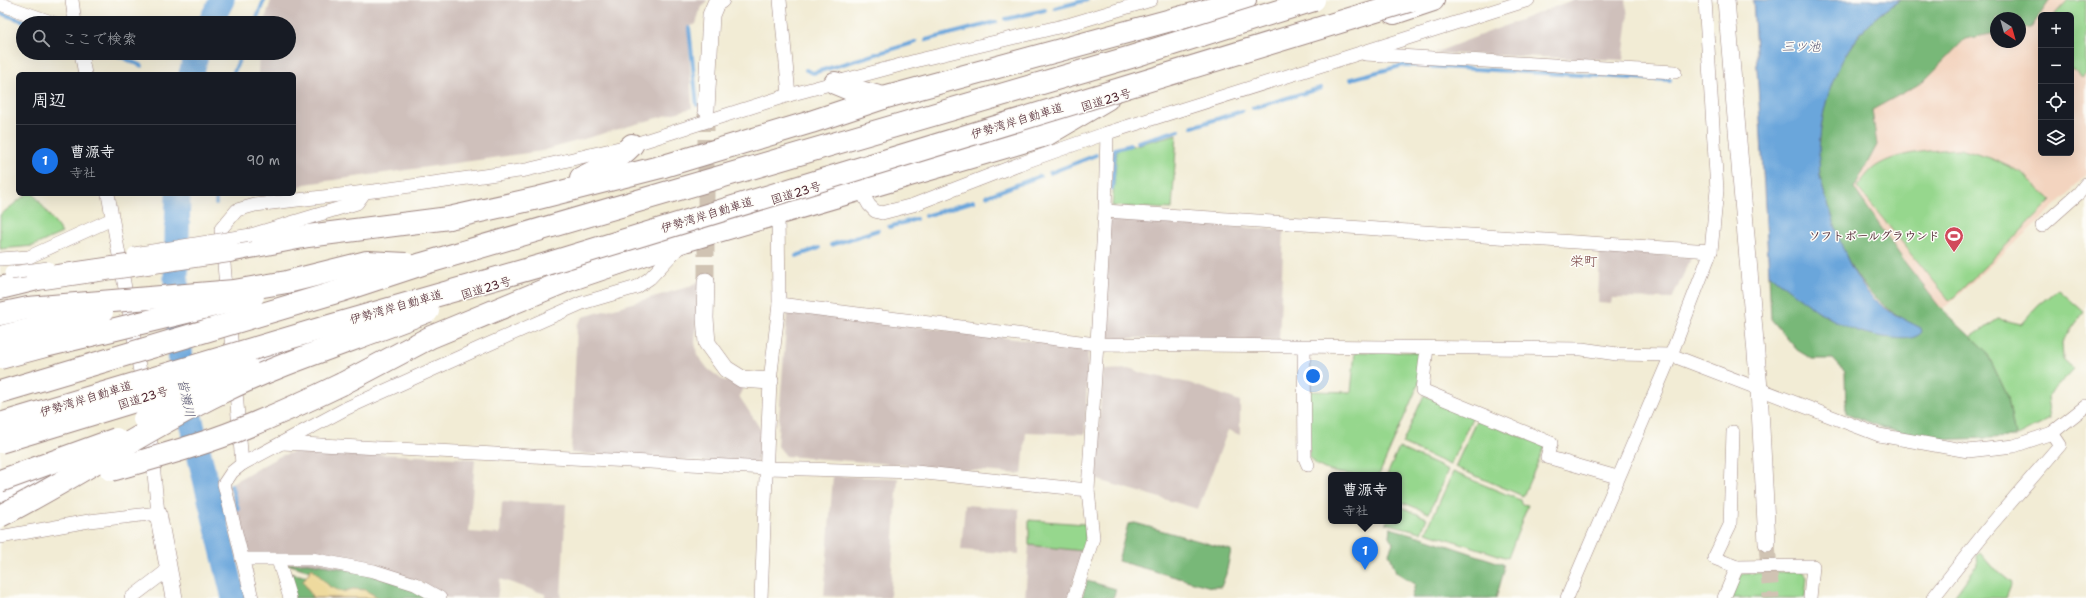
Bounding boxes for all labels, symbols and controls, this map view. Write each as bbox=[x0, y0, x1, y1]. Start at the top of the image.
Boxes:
north arrow bbox=[1990, 12, 2026, 48]
map controls bbox=[2038, 12, 2074, 156]
button: + bbox=[2038, 12, 2074, 48]
search box bbox=[16, 16, 296, 60]
icon: search bbox=[30, 27, 52, 49]
text: ここで検索 bbox=[62, 29, 137, 49]
water label: 三ツ池 bbox=[1781, 38, 1821, 55]
button: − bbox=[2038, 48, 2074, 84]
button: locate bbox=[2038, 84, 2074, 120]
street label: 国道23号 bbox=[1079, 85, 1133, 115]
text: 周辺 bbox=[32, 89, 66, 111]
street label: 伊勢湾岸自動車道 bbox=[969, 99, 1065, 143]
button: layers bbox=[2038, 120, 2074, 156]
text: 曹源寺 bbox=[70, 142, 115, 162]
text: 1 bbox=[42, 152, 48, 169]
text: 90 m bbox=[246, 152, 280, 169]
text: 寺社 bbox=[70, 164, 96, 181]
street label: 国道23号 bbox=[769, 178, 823, 208]
street label: 伊勢湾岸自動車道 bbox=[659, 193, 755, 237]
sports icon: ソフトボールグラウンド bbox=[1943, 225, 1965, 253]
place label: ソフトボールグラウンド bbox=[1808, 228, 1940, 244]
district label: 栄町 bbox=[1570, 252, 1598, 270]
street label: 国道23号 bbox=[459, 273, 513, 303]
street label: 伊勢湾岸自動車道 bbox=[348, 286, 444, 328]
your location bbox=[1303, 366, 1323, 386]
street label: 伊勢湾岸自動車道 bbox=[38, 377, 134, 421]
water label: 皆瀬川 bbox=[174, 377, 199, 419]
street label: 国道23号 bbox=[116, 383, 170, 413]
popup bbox=[1328, 472, 1402, 524]
text: 曹源寺 bbox=[1342, 480, 1388, 500]
text: 寺社 bbox=[1342, 502, 1369, 519]
pin: 1 bbox=[1352, 537, 1378, 570]

